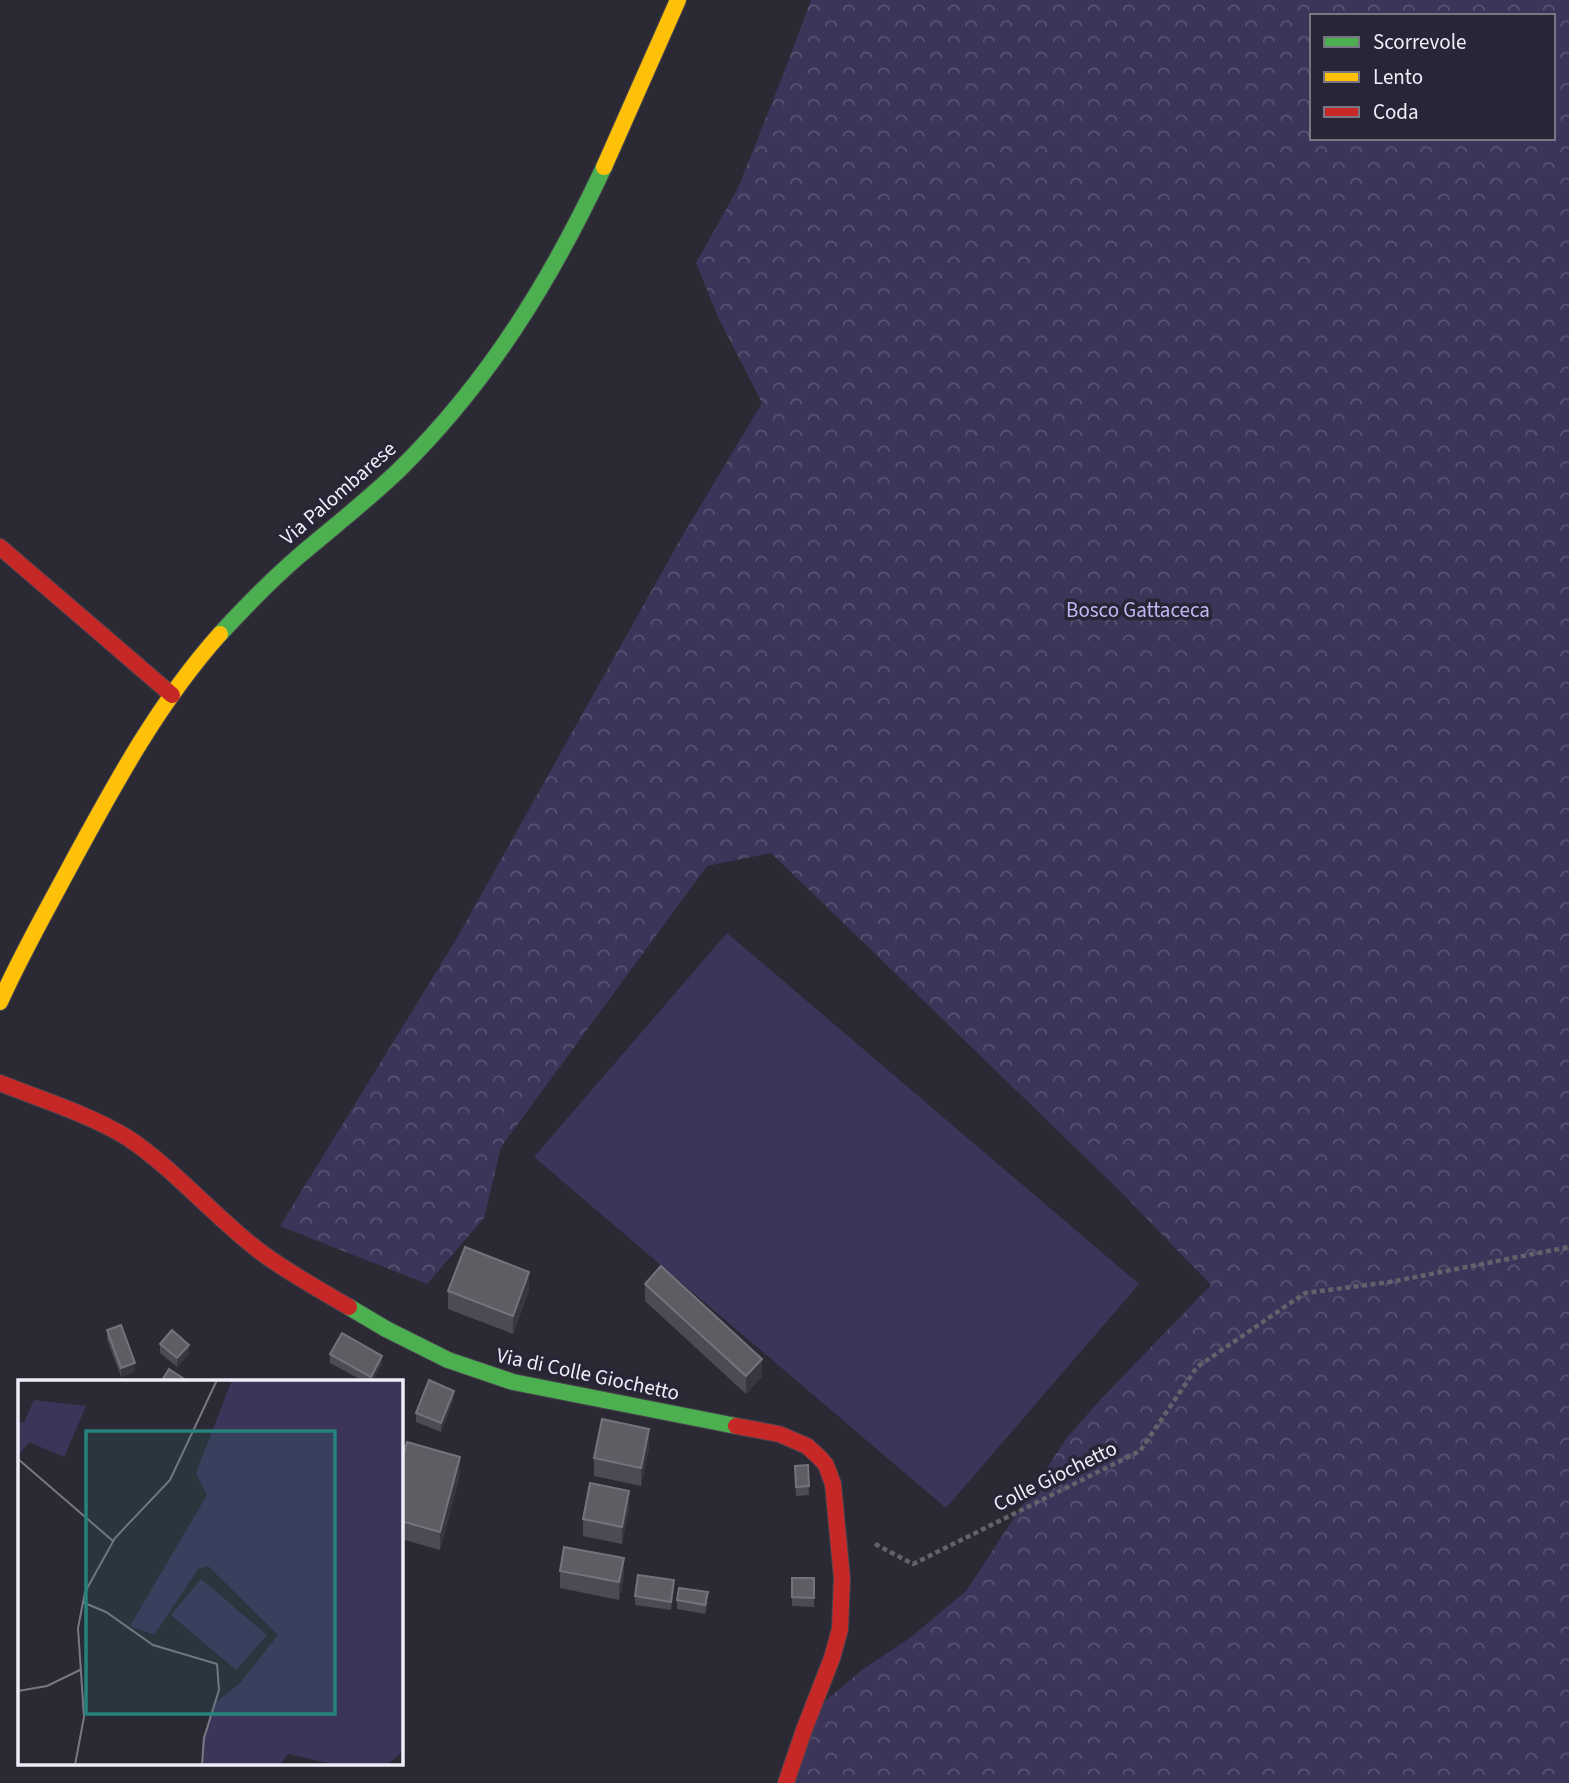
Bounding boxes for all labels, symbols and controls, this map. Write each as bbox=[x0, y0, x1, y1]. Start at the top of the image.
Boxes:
legend bbox=[1310, 14, 1555, 140]
text: Scorrevole bbox=[1373, 27, 1467, 57]
text: Lento bbox=[1373, 62, 1423, 92]
text: Coda bbox=[1373, 97, 1419, 127]
street label: Via Palombarese bbox=[273, 434, 403, 552]
park label: Bosco Gattaceca bbox=[1066, 595, 1210, 625]
street label: Via di Colle Giochetto bbox=[494, 1340, 682, 1408]
inset map bbox=[18, 1380, 402, 1766]
street label: Colle Giochetto bbox=[988, 1433, 1122, 1519]

